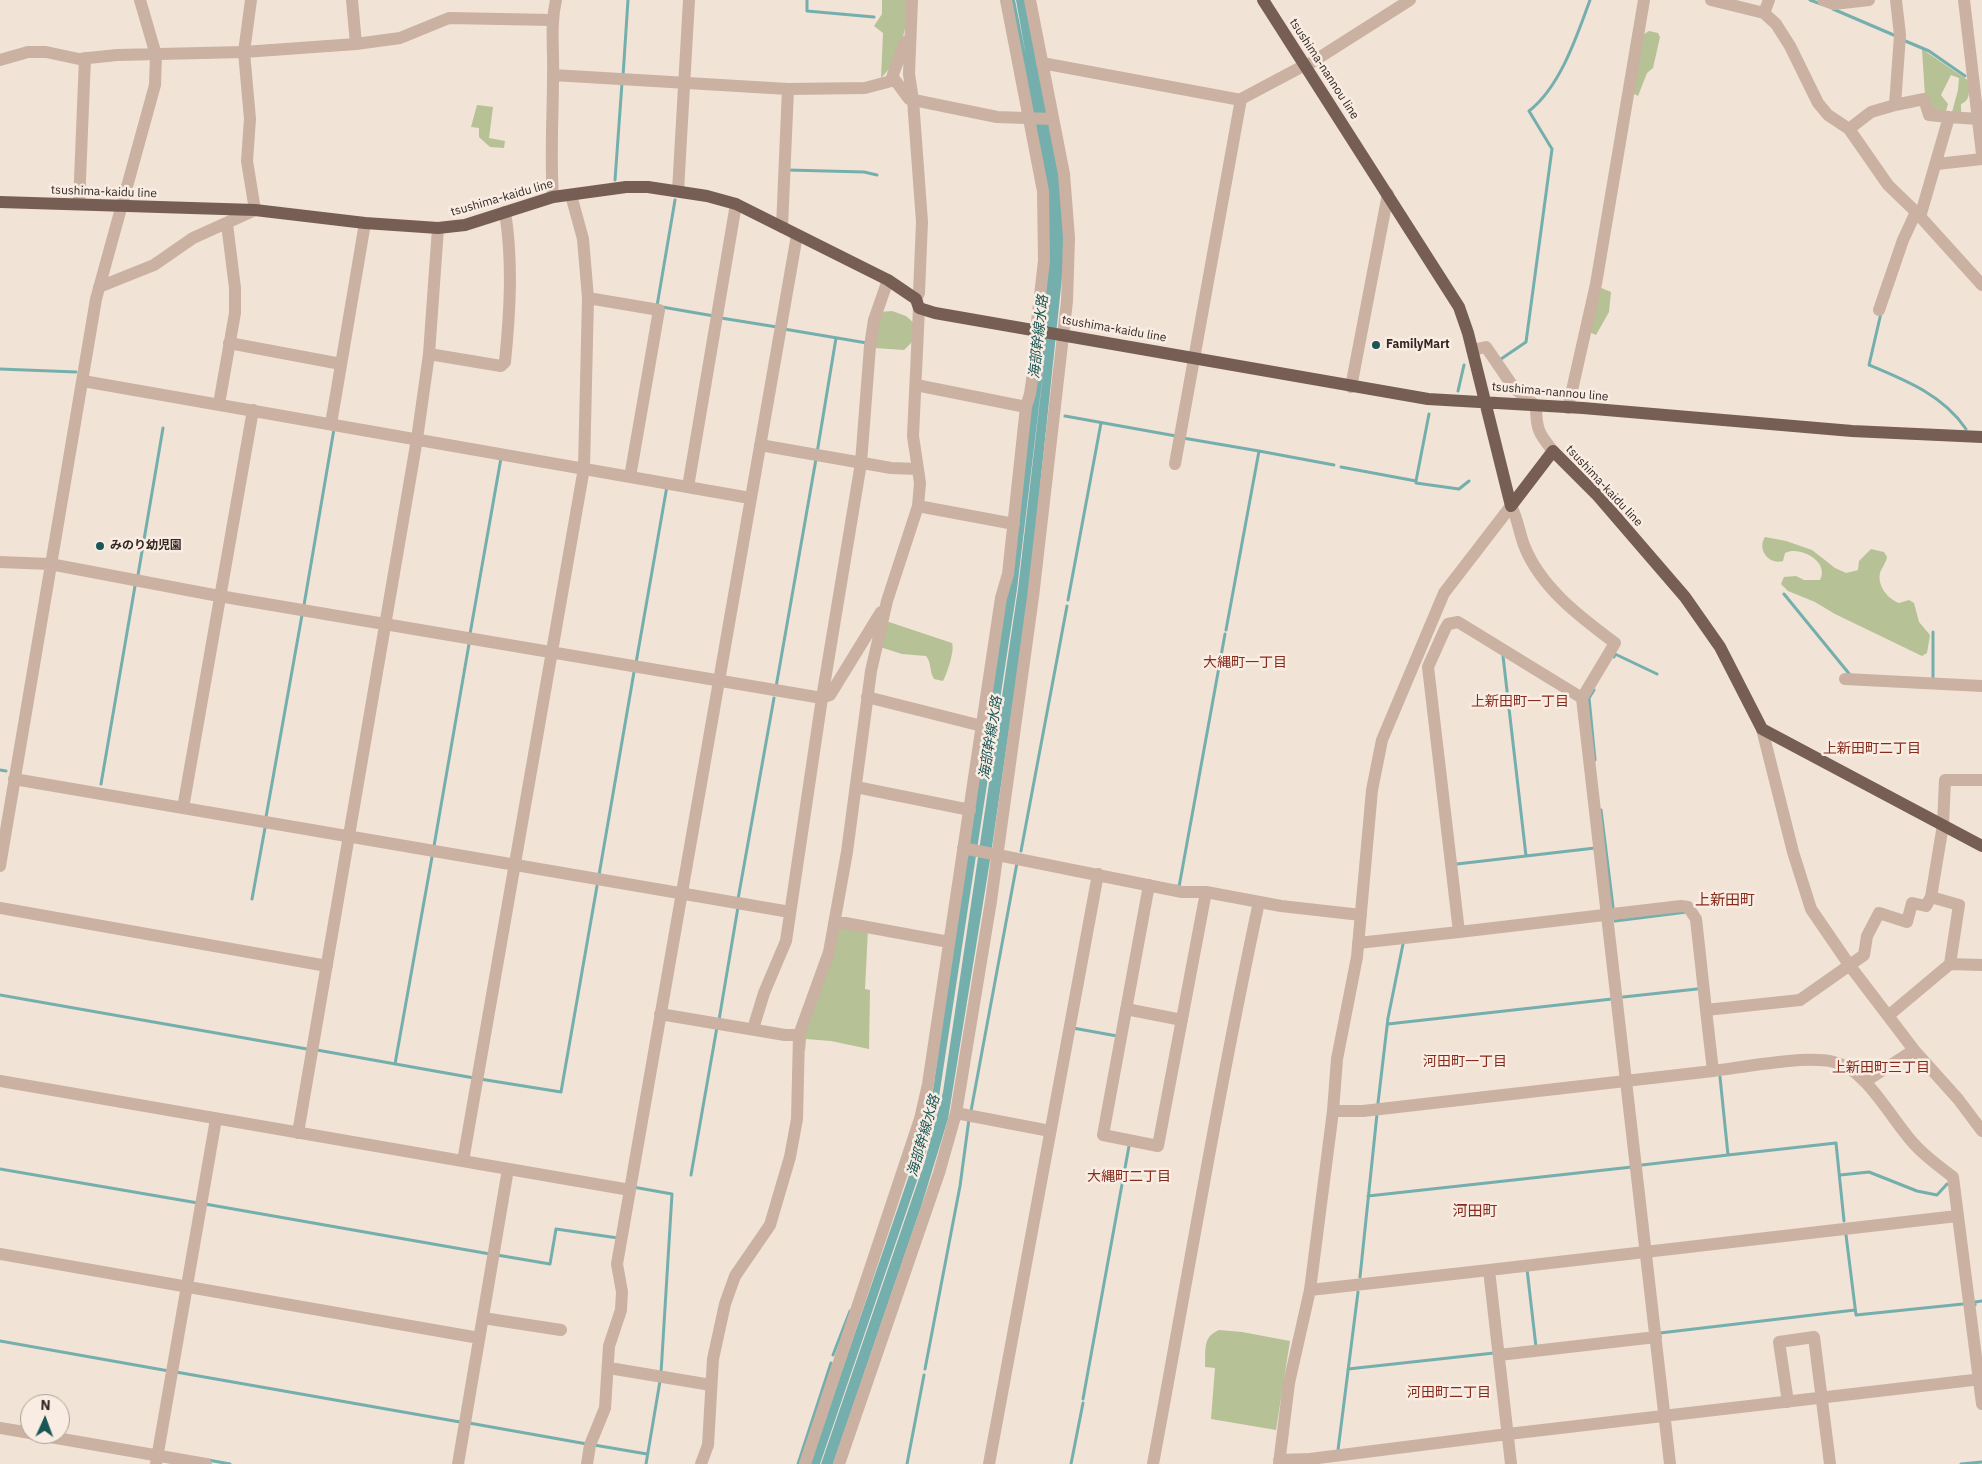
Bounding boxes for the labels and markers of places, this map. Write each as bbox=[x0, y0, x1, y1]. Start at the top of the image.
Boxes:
place label: FamilyMart bbox=[1386, 338, 1450, 352]
marker: FamilyMart bbox=[1370, 339, 1382, 351]
place label: みのり幼児園 bbox=[110, 539, 182, 553]
marker: みのり幼児園 bbox=[94, 540, 106, 552]

